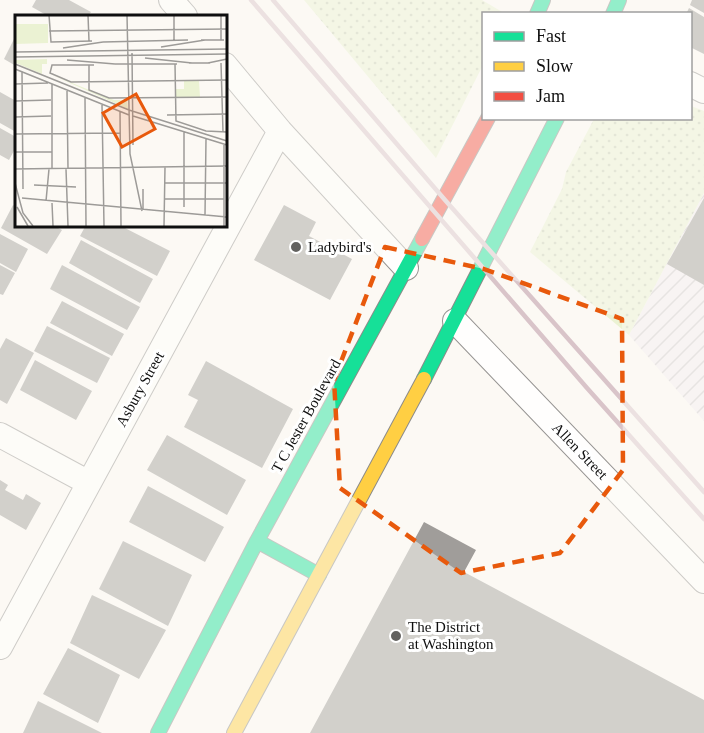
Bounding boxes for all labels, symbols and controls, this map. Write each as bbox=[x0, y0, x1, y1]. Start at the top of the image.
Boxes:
legend bbox=[482, 12, 692, 120]
inset map bbox=[15, 15, 226, 226]
text: Fast bbox=[536, 26, 566, 46]
text: Slow bbox=[536, 56, 573, 76]
text: Jam bbox=[536, 86, 565, 106]
place label: Ladybird's bbox=[308, 239, 372, 255]
marker: Ladybird's bbox=[289, 240, 303, 254]
street label: Asbury Street bbox=[113, 348, 167, 429]
street label: T C Jester Boulevard bbox=[268, 356, 344, 475]
street label: Allen Street bbox=[549, 420, 611, 483]
place label: The District at Washington bbox=[408, 619, 494, 652]
marker: The District at Washington bbox=[389, 629, 403, 643]

